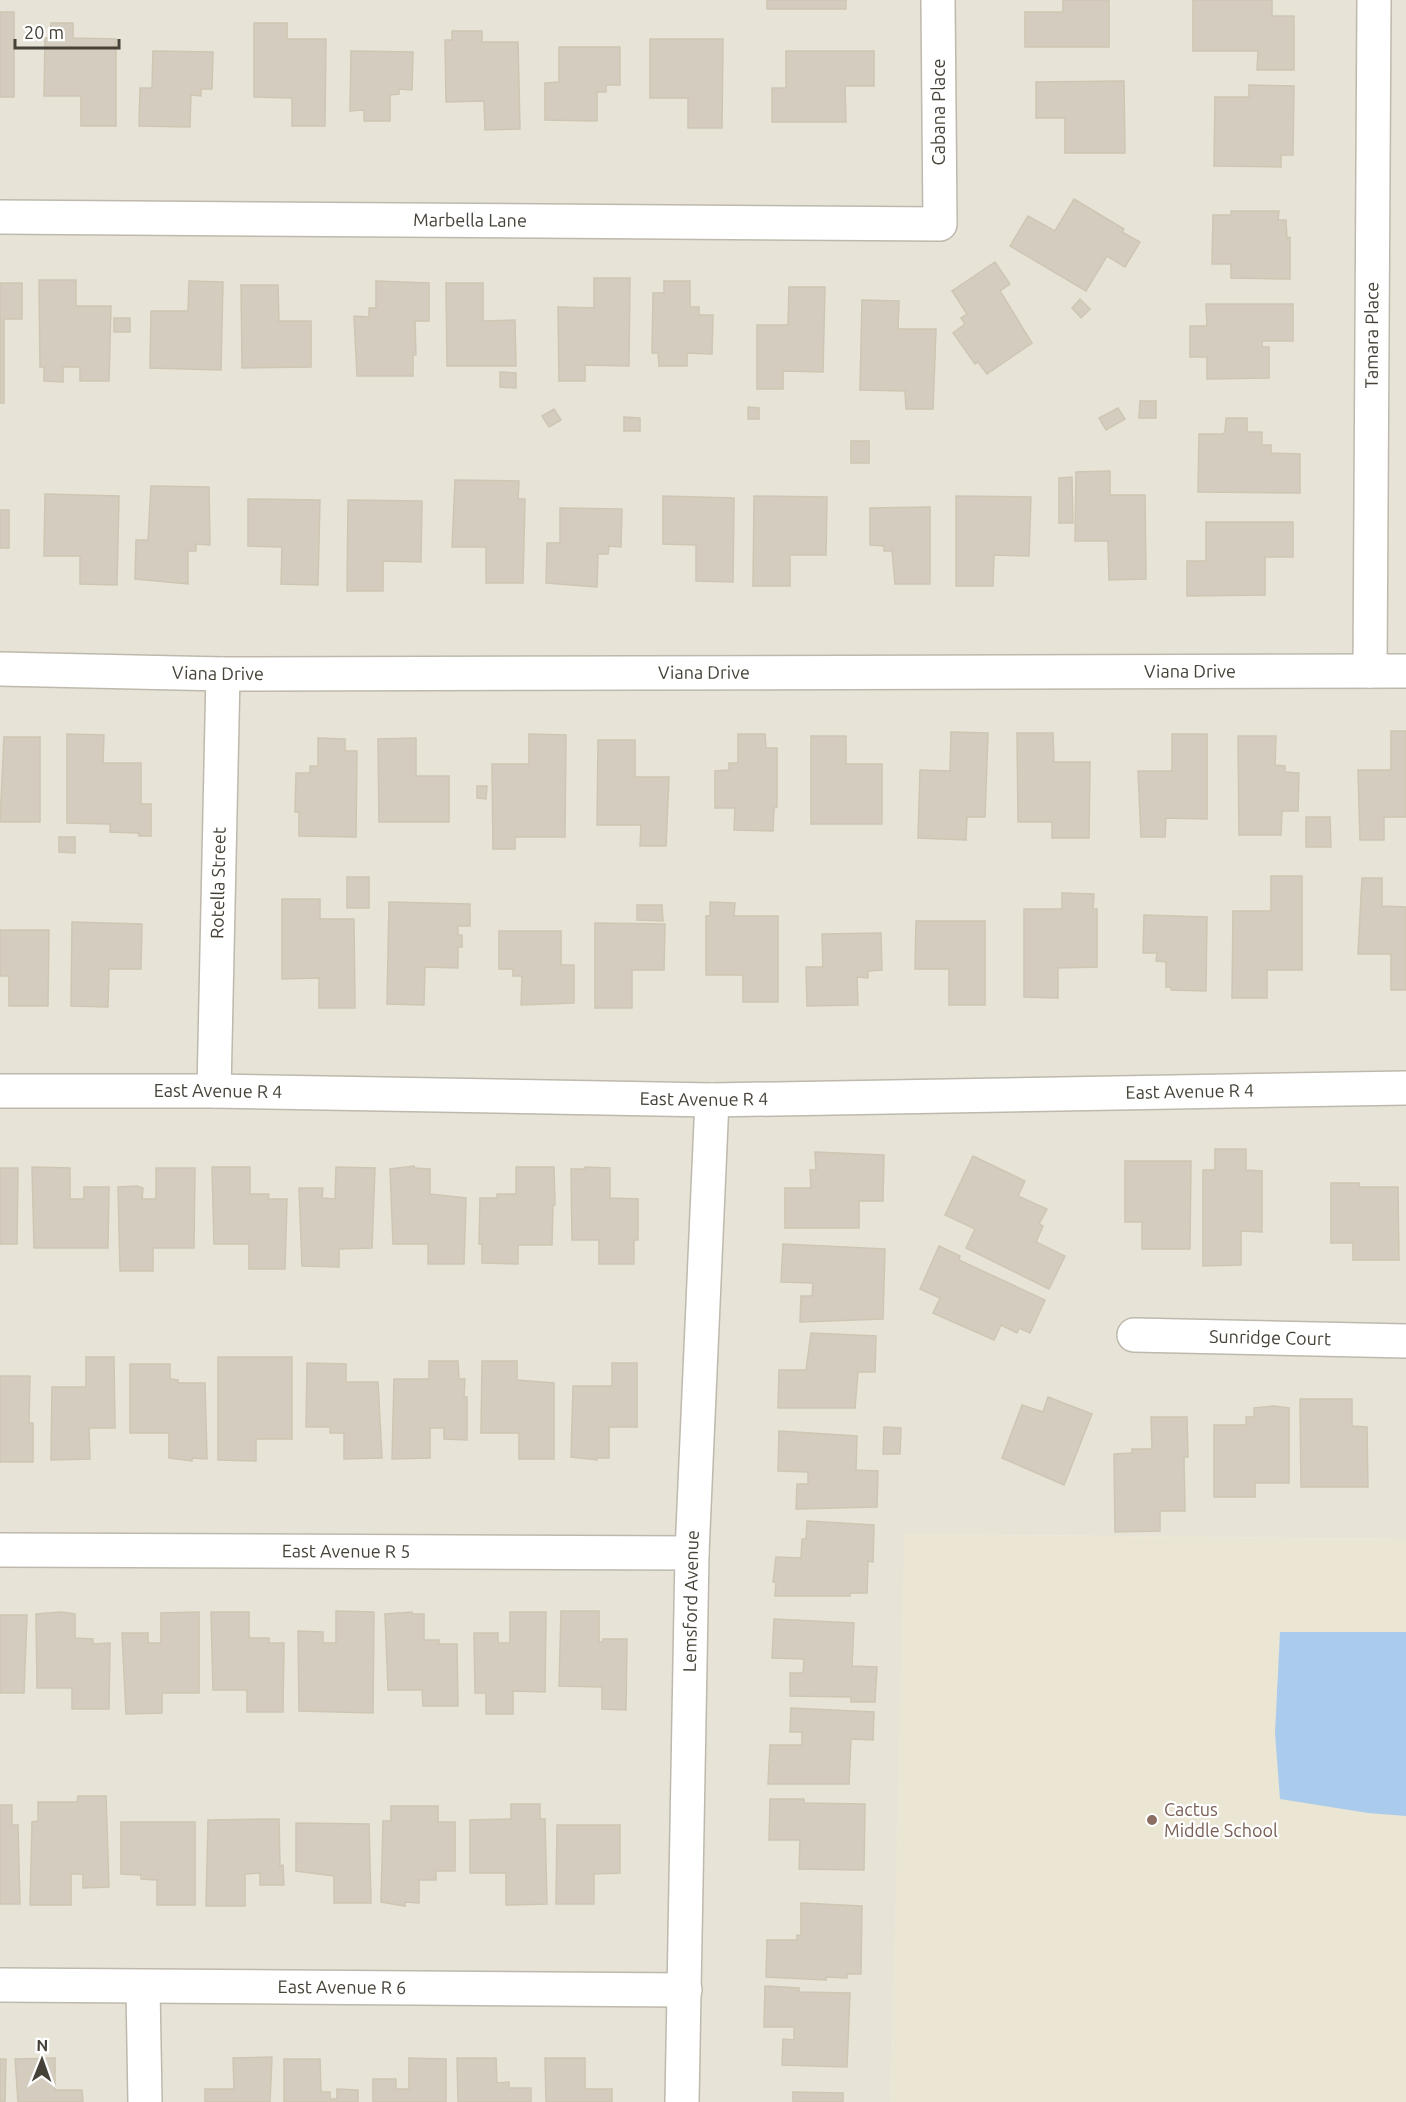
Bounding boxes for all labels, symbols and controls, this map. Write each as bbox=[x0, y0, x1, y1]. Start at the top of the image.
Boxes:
scale bar bbox=[15, 12, 118, 50]
text: 20 m bbox=[24, 22, 64, 42]
street label: Cabana Place bbox=[928, 59, 948, 165]
street label: Marbella Lane bbox=[413, 209, 527, 230]
street label: Tamara Place bbox=[1361, 282, 1381, 388]
street label: Viana Drive bbox=[1144, 660, 1236, 681]
street label: Viana Drive bbox=[172, 662, 264, 683]
street label: Viana Drive bbox=[658, 662, 750, 682]
street label: Rotella Street bbox=[206, 827, 229, 939]
street label: East Avenue R 4 bbox=[154, 1080, 283, 1101]
street label: East Avenue R 4 bbox=[1125, 1080, 1254, 1102]
street label: East Avenue R 4 bbox=[639, 1088, 768, 1109]
street label: Sunridge Court bbox=[1209, 1326, 1331, 1348]
street label: Lemsford Avenue bbox=[679, 1530, 702, 1672]
street label: East Avenue R 5 bbox=[282, 1540, 410, 1561]
place label: Cactus Middle School bbox=[1164, 1799, 1278, 1840]
marker: Cactus Middle School bbox=[1145, 1813, 1159, 1827]
street label: East Avenue R 6 bbox=[278, 1976, 406, 1997]
north arrow bbox=[12, 2030, 72, 2090]
text: N bbox=[36, 2036, 48, 2054]

